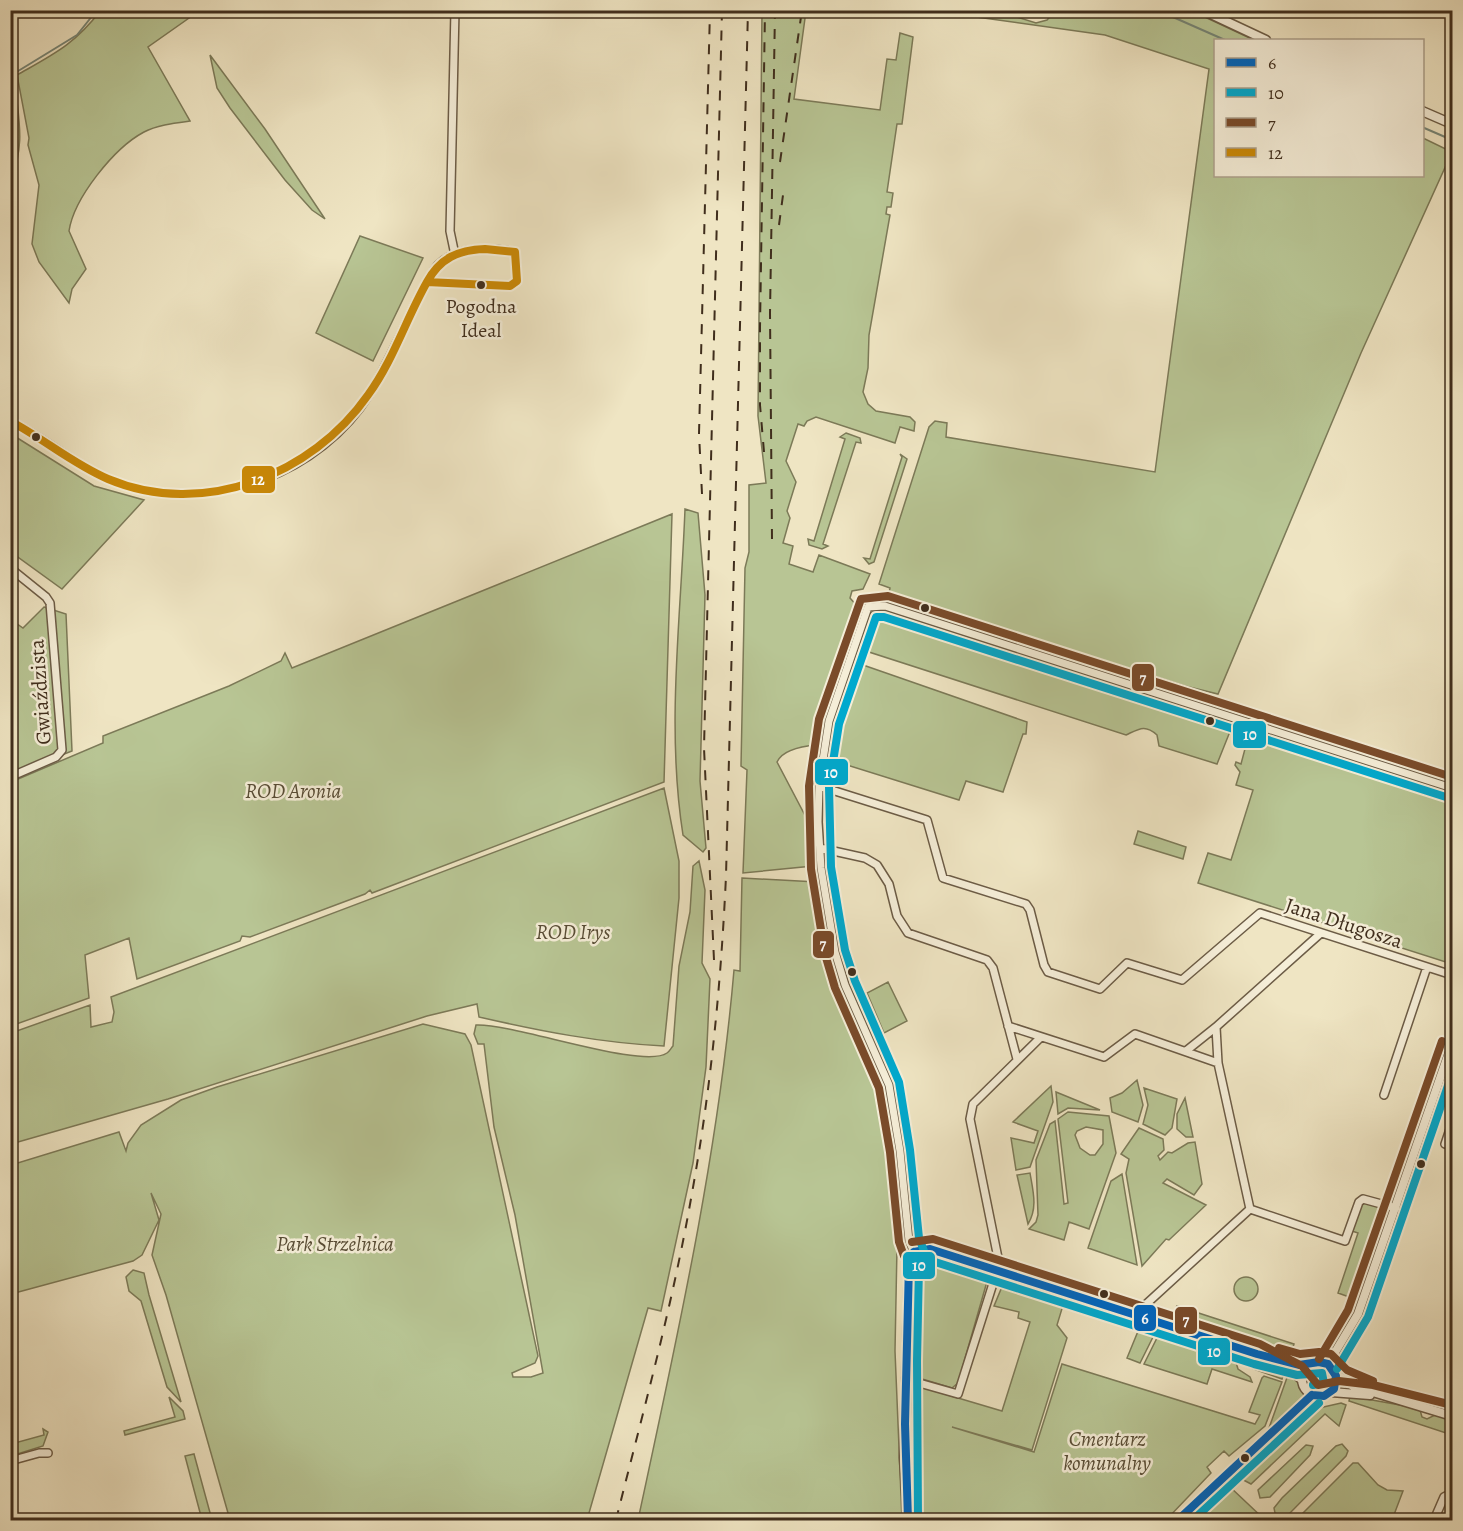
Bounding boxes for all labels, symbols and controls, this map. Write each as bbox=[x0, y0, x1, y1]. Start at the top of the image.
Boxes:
legend bbox=[1214, 39, 1424, 177]
text: 6 bbox=[1268, 51, 1276, 75]
text: 10 bbox=[1268, 81, 1284, 105]
text: 7 bbox=[1268, 111, 1276, 135]
text: 12 bbox=[1268, 141, 1283, 165]
marker: Pogodna Ideal bbox=[475, 279, 487, 291]
place label: Pogodna Ideal bbox=[445, 293, 517, 344]
unlabelled marker bbox=[30, 431, 42, 443]
line badge: 12 bbox=[241, 465, 276, 494]
text: 12 bbox=[251, 469, 265, 491]
unlabelled marker bbox=[919, 602, 931, 614]
street label: Gwiaździsta bbox=[22, 638, 58, 746]
line badge: 7 bbox=[1131, 663, 1155, 692]
text: 7 bbox=[1140, 668, 1147, 690]
unlabelled marker bbox=[1204, 715, 1216, 727]
line badge: 10 bbox=[1232, 720, 1267, 749]
text: 10 bbox=[1243, 724, 1257, 746]
line badge: 10 bbox=[814, 758, 849, 786]
text: 10 bbox=[824, 762, 838, 784]
park label: ROD Aronia bbox=[245, 777, 341, 805]
street label: Jana Długosza bbox=[1282, 891, 1407, 955]
park label: ROD Irys bbox=[536, 918, 610, 946]
line badge: 7 bbox=[812, 930, 835, 959]
text: 7 bbox=[820, 934, 827, 956]
unlabelled marker bbox=[846, 966, 858, 978]
unlabelled marker bbox=[1415, 1158, 1427, 1170]
park label: Park Strzelnica bbox=[276, 1230, 394, 1258]
line badge: 10 bbox=[902, 1251, 936, 1280]
text: 10 bbox=[912, 1255, 926, 1277]
unlabelled marker bbox=[1098, 1288, 1110, 1300]
line badge: 6 bbox=[1133, 1304, 1157, 1332]
line badge: 7 bbox=[1174, 1306, 1198, 1335]
text: 6 bbox=[1141, 1308, 1149, 1330]
text: 7 bbox=[1183, 1310, 1190, 1332]
line badge: 10 bbox=[1197, 1337, 1231, 1366]
text: 10 bbox=[1207, 1341, 1221, 1363]
park label: Cmentarz komunalny bbox=[1063, 1425, 1151, 1477]
unlabelled marker bbox=[1239, 1452, 1251, 1464]

